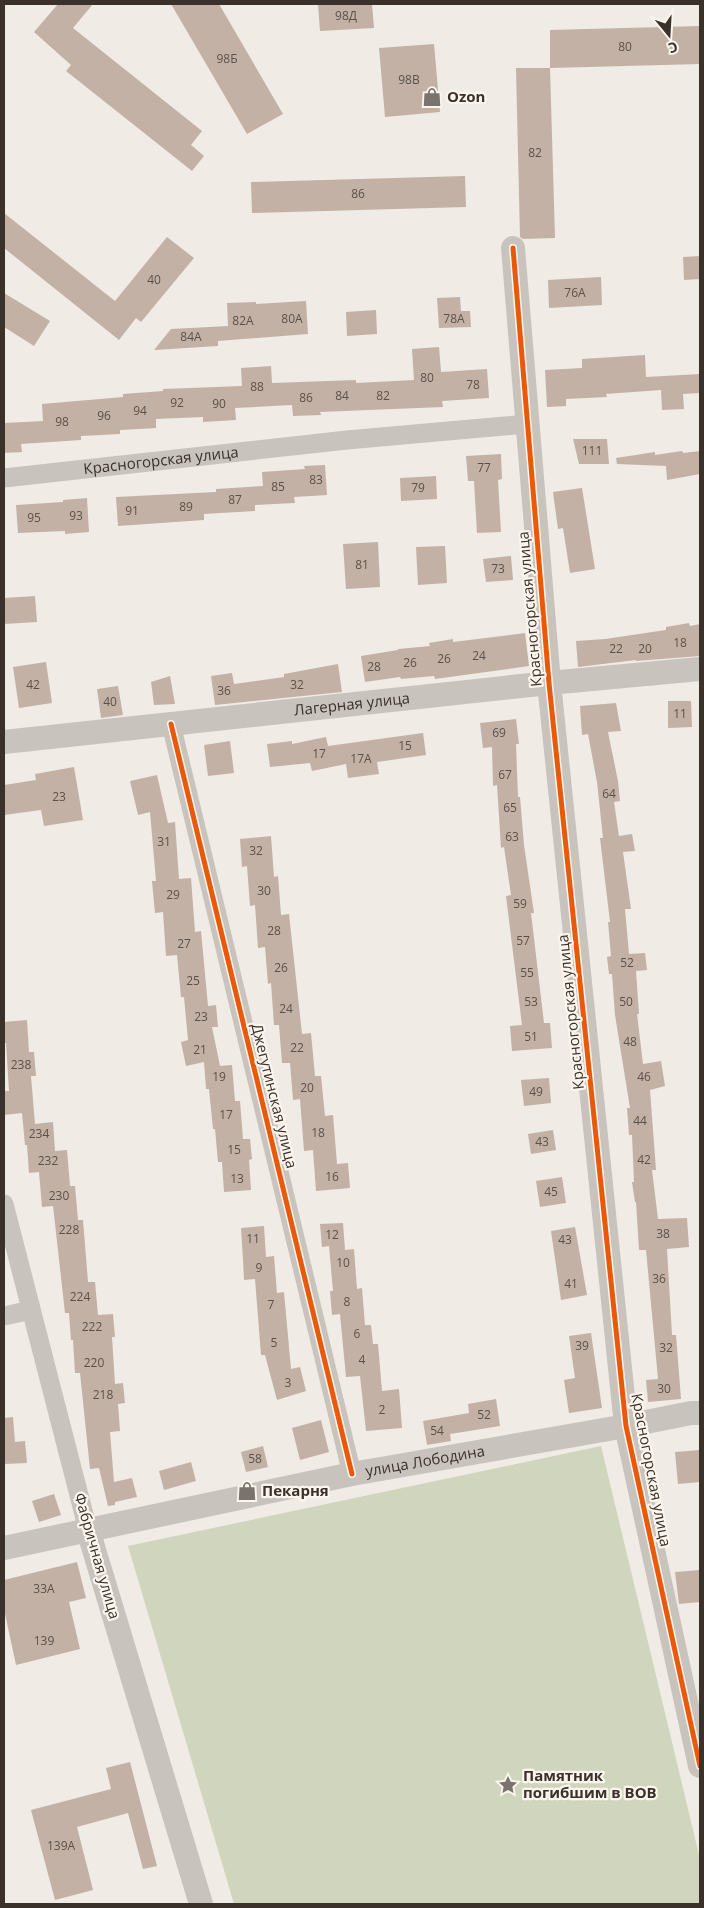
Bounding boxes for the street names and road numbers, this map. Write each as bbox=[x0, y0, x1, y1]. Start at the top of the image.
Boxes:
street label: Красногорская улица bbox=[82, 441, 240, 478]
street label: Красногорская улица bbox=[512, 531, 546, 688]
street label: Лагерная улица bbox=[293, 687, 411, 720]
street label: Красногорская улица bbox=[552, 934, 588, 1091]
street label: Джегутинская улица bbox=[247, 1021, 303, 1170]
street label: Красногорская улица bbox=[627, 1391, 677, 1548]
street label: улица Лободина bbox=[364, 1440, 486, 1480]
street label: Фабричная улица bbox=[70, 1490, 126, 1621]

